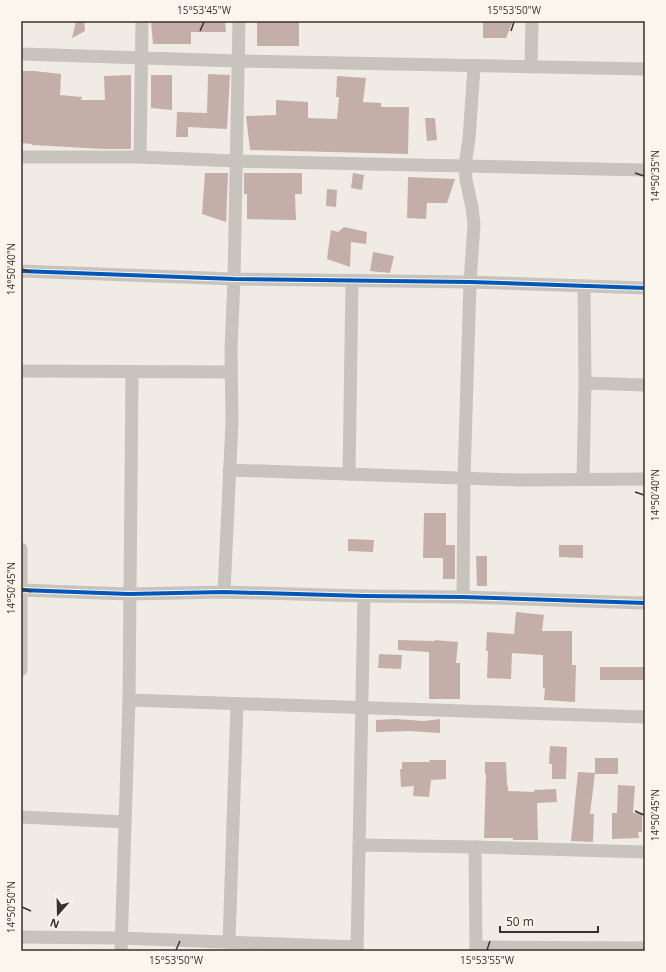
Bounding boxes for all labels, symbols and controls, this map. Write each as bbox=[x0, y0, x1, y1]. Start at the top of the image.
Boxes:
text: 15°53'45"W bbox=[177, 3, 232, 17]
text: 15°53'50"W bbox=[487, 3, 542, 17]
text: 14°50'35"N bbox=[648, 150, 662, 202]
text: 14°50'40"N bbox=[4, 243, 18, 295]
text: 14°50'40"N bbox=[648, 469, 662, 521]
text: 14°50'45"N bbox=[4, 562, 18, 614]
text: 14°50'45"N bbox=[648, 789, 662, 841]
text: 14°50'50"N bbox=[4, 881, 18, 933]
north arrow bbox=[38, 894, 78, 934]
scale bar bbox=[500, 908, 598, 934]
text: 50 m bbox=[506, 913, 534, 930]
text: N bbox=[48, 915, 61, 932]
text: 15°53'50"W bbox=[149, 953, 204, 967]
text: 15°53'55"W bbox=[460, 953, 515, 967]

